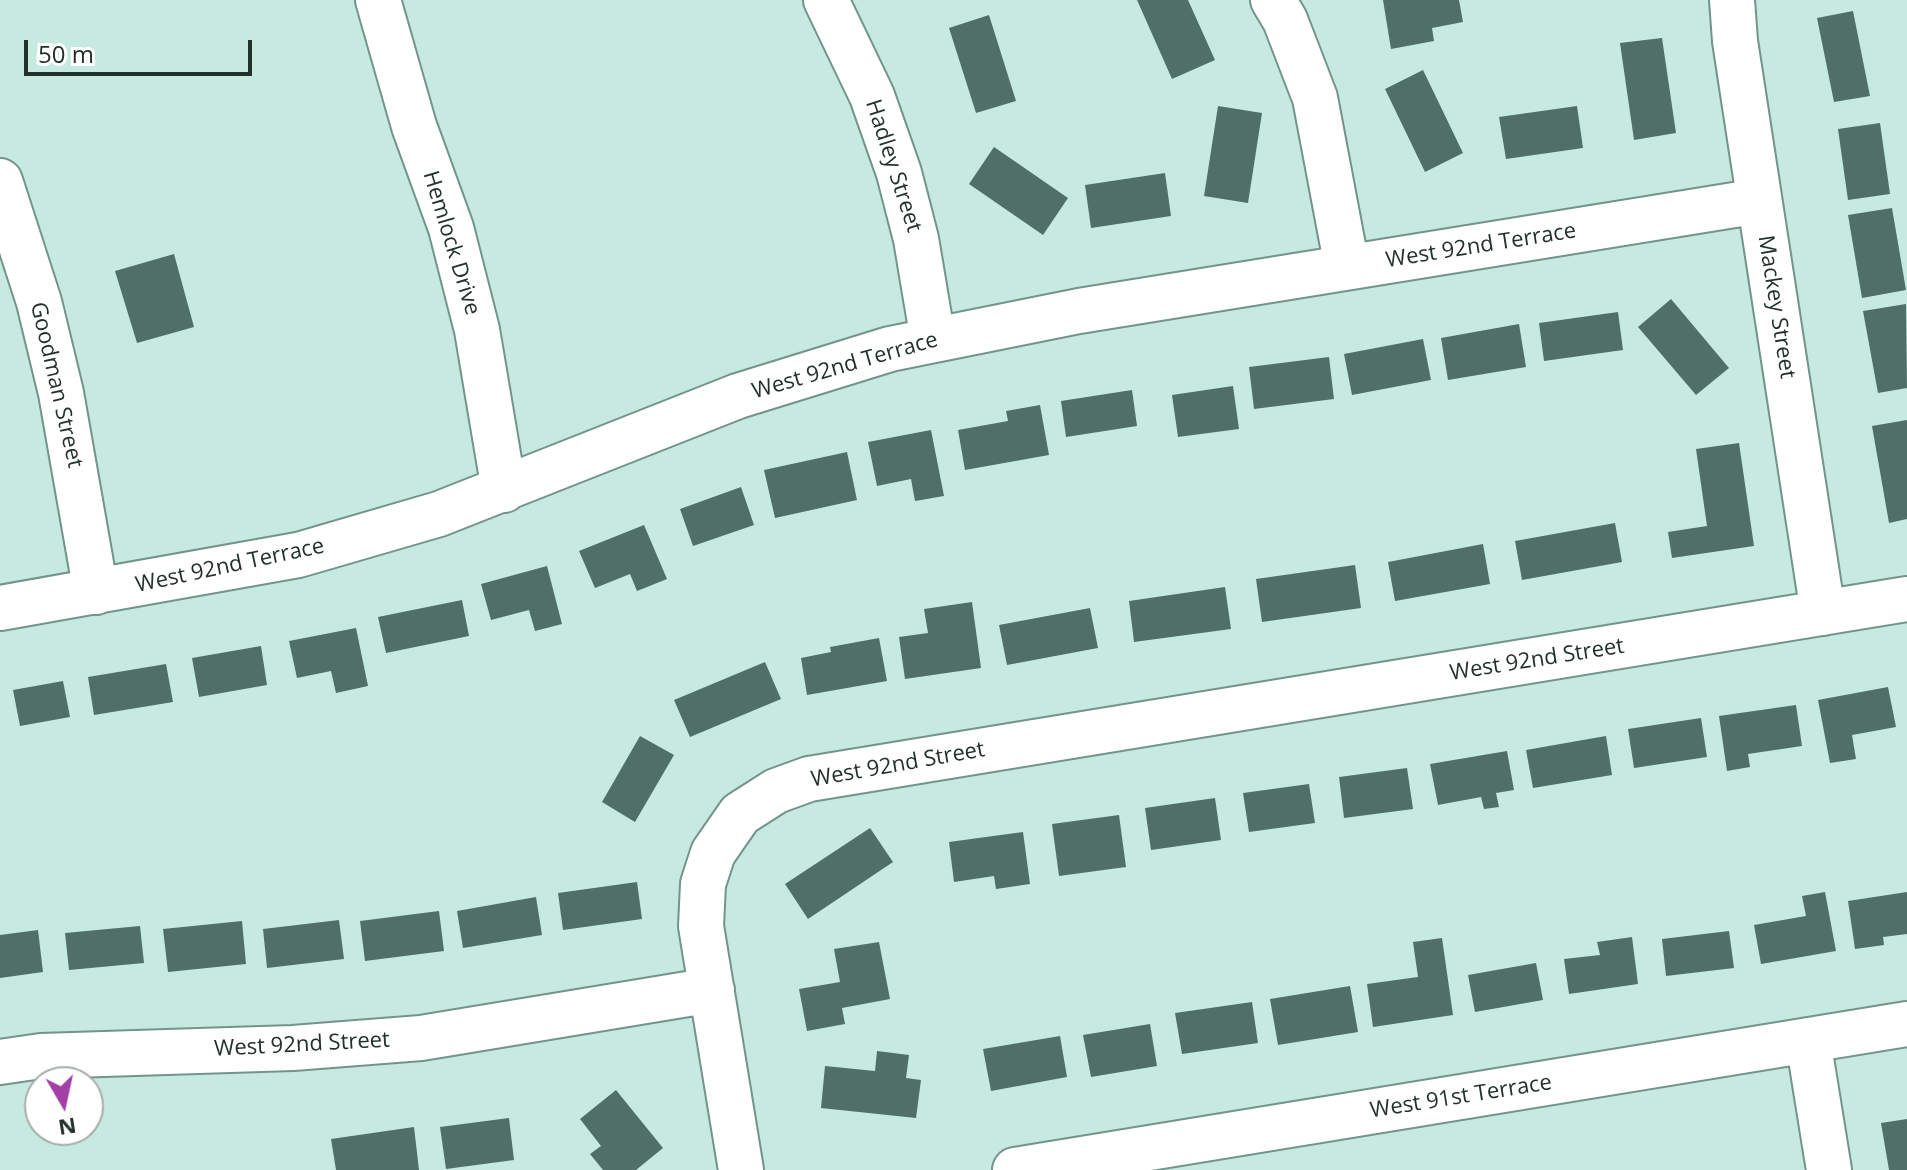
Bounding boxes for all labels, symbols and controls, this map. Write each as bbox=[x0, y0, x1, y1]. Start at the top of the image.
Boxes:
scale bar bbox=[28, 24, 256, 74]
text: 50 m bbox=[38, 37, 94, 70]
street label: Hadley Street bbox=[859, 96, 927, 236]
street label: Hemlock Drive bbox=[417, 168, 485, 318]
street label: West 92nd Terrace bbox=[1384, 218, 1578, 274]
street label: Mackey Street bbox=[1752, 234, 1800, 380]
street label: Goodman Street bbox=[24, 300, 88, 470]
street label: West 92nd Terrace bbox=[749, 327, 941, 405]
street label: West 92nd Terrace bbox=[133, 533, 327, 599]
street label: West 92nd Street bbox=[1448, 633, 1626, 687]
street label: West 92nd Street bbox=[809, 737, 987, 793]
street label: West 92nd Street bbox=[213, 1027, 391, 1063]
north arrow bbox=[24, 1066, 104, 1146]
street label: West 91st Terrace bbox=[1368, 1070, 1554, 1124]
text: N bbox=[56, 1112, 79, 1144]

